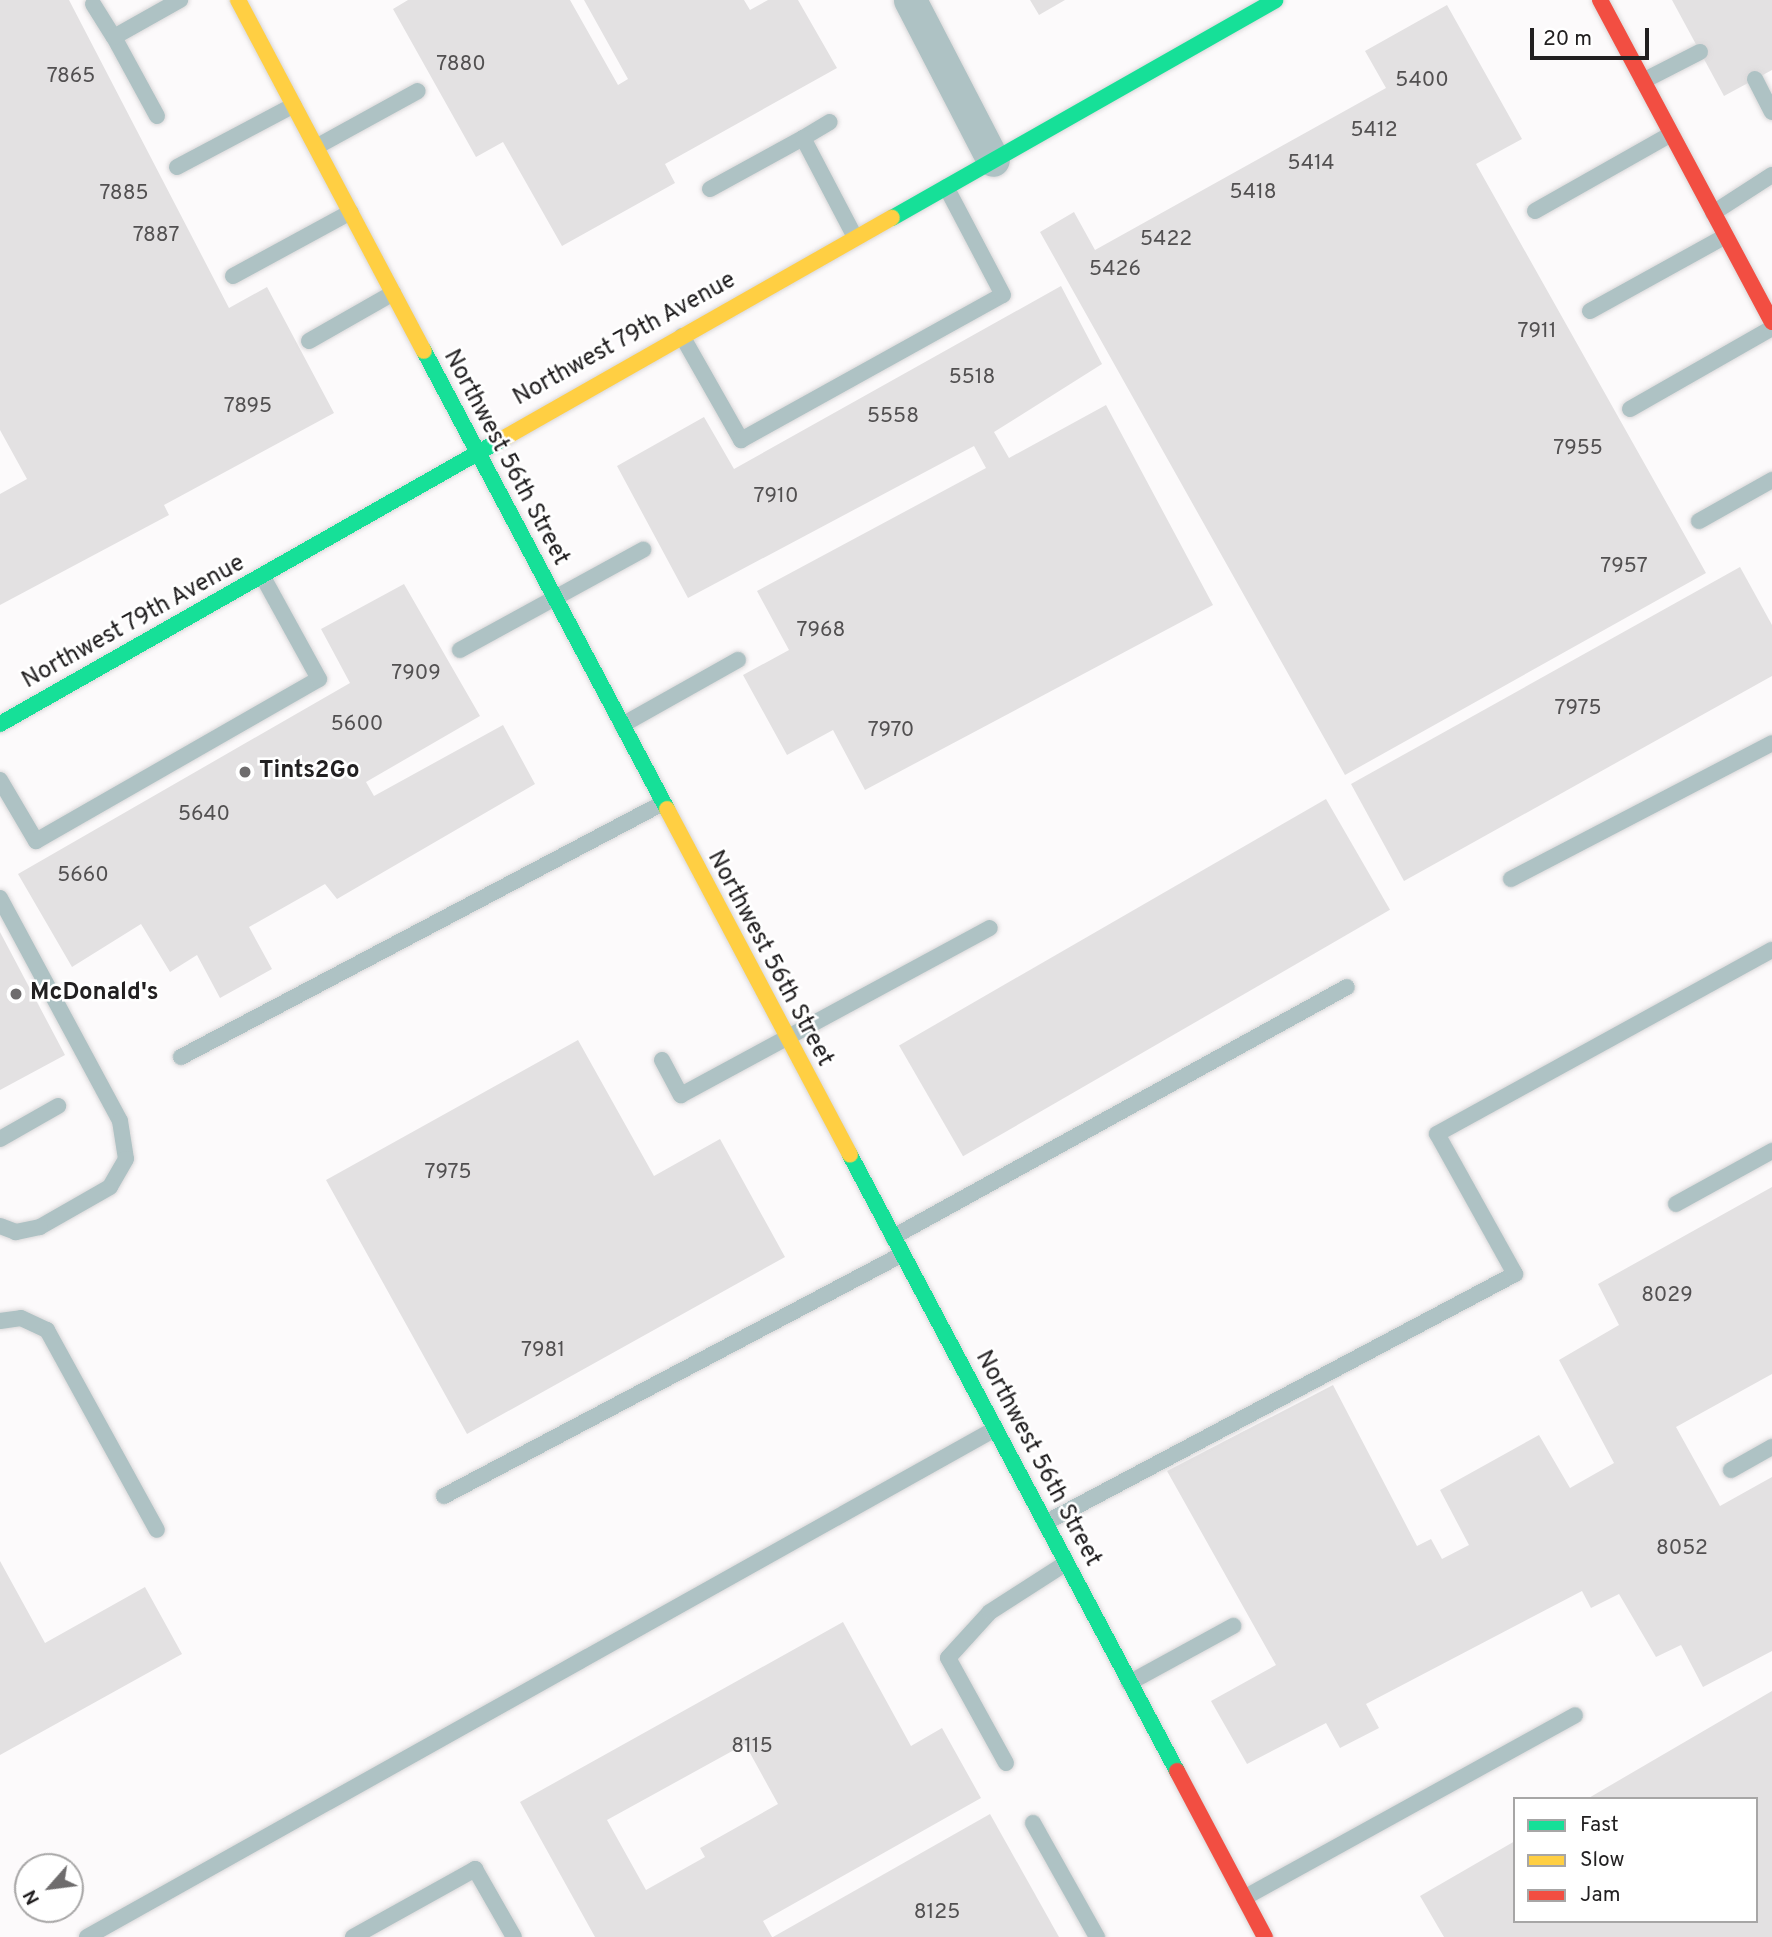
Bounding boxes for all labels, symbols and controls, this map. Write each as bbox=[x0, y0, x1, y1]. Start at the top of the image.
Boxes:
scale bar bbox=[1534, 14, 1653, 58]
text: 20 m bbox=[1543, 26, 1592, 53]
house number: 7880 bbox=[436, 52, 486, 78]
house number: 7865 bbox=[47, 64, 95, 90]
house number: 5400 bbox=[1395, 68, 1449, 94]
house number: 5412 bbox=[1350, 118, 1398, 144]
house number: 5414 bbox=[1288, 151, 1334, 177]
house number: 5418 bbox=[1229, 180, 1277, 206]
house number: 7885 bbox=[99, 181, 149, 207]
house number: 7887 bbox=[133, 223, 179, 249]
house number: 5422 bbox=[1140, 227, 1192, 253]
house number: 5426 bbox=[1089, 257, 1141, 283]
street label: Northwest 79th Avenue bbox=[508, 266, 742, 414]
house number: 7911 bbox=[1517, 319, 1557, 345]
street label: Northwest 56th Street bbox=[436, 345, 574, 571]
house number: 5518 bbox=[949, 365, 995, 391]
house number: 7895 bbox=[224, 394, 272, 420]
house number: 5558 bbox=[867, 404, 919, 430]
house number: 7955 bbox=[1553, 436, 1603, 462]
house number: 7910 bbox=[754, 484, 798, 510]
street label: Northwest 79th Avenue bbox=[17, 549, 251, 697]
house number: 7957 bbox=[1600, 554, 1648, 580]
house number: 7968 bbox=[797, 618, 845, 644]
house number: 7909 bbox=[391, 661, 441, 687]
house number: 7975 bbox=[1555, 696, 1601, 722]
house number: 5600 bbox=[331, 712, 383, 738]
house number: 7970 bbox=[868, 718, 914, 744]
place label: Tints2Go bbox=[259, 758, 359, 786]
marker: Tints2Go bbox=[237, 764, 253, 780]
house number: 5640 bbox=[178, 802, 230, 828]
street label: Northwest 56th Street bbox=[700, 846, 838, 1072]
house number: 5660 bbox=[57, 863, 109, 889]
place label: McDonald's bbox=[30, 980, 159, 1008]
marker: McDonald's bbox=[8, 986, 24, 1002]
house number: 7975 bbox=[425, 1160, 471, 1186]
house number: 8029 bbox=[1641, 1283, 1693, 1309]
house number: 7981 bbox=[521, 1338, 565, 1364]
street label: Northwest 56th Street bbox=[968, 1346, 1106, 1572]
house number: 8052 bbox=[1656, 1536, 1708, 1562]
house number: 8115 bbox=[731, 1734, 773, 1760]
legend bbox=[1513, 1797, 1758, 1923]
text: Fast bbox=[1580, 1812, 1619, 1839]
text: Slow bbox=[1580, 1847, 1625, 1874]
north arrow bbox=[14, 1853, 84, 1923]
text: Jam bbox=[1580, 1882, 1621, 1909]
text: N bbox=[18, 1885, 46, 1909]
house number: 8125 bbox=[914, 1900, 960, 1926]

